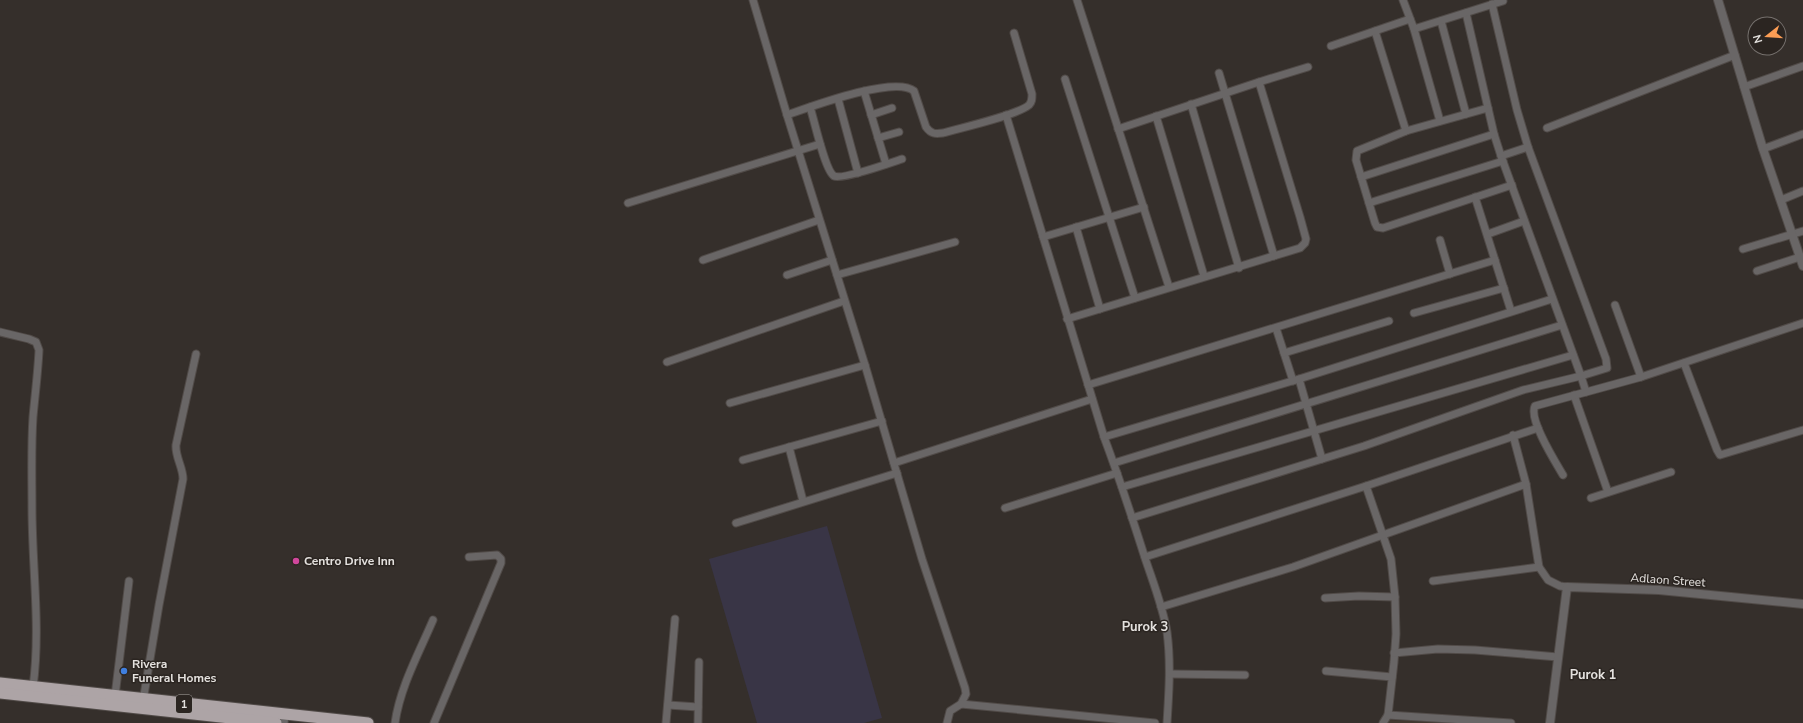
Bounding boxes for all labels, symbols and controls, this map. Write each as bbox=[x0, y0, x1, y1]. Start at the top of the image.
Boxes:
north arrow bbox=[1747, 16, 1787, 56]
text: N bbox=[1750, 33, 1766, 45]
place label: Centro Drive Inn bbox=[304, 553, 395, 569]
marker: Centro Drive Inn bbox=[291, 556, 301, 566]
street label: Adlaon Street bbox=[1630, 569, 1707, 591]
district label: Purok 3 bbox=[1122, 618, 1169, 636]
place label: Rivera Funeral Homes bbox=[132, 656, 217, 686]
marker: Rivera Funeral Homes bbox=[119, 666, 129, 676]
district label: Purok 1 bbox=[1570, 666, 1617, 684]
road number: 1 bbox=[176, 695, 192, 713]

